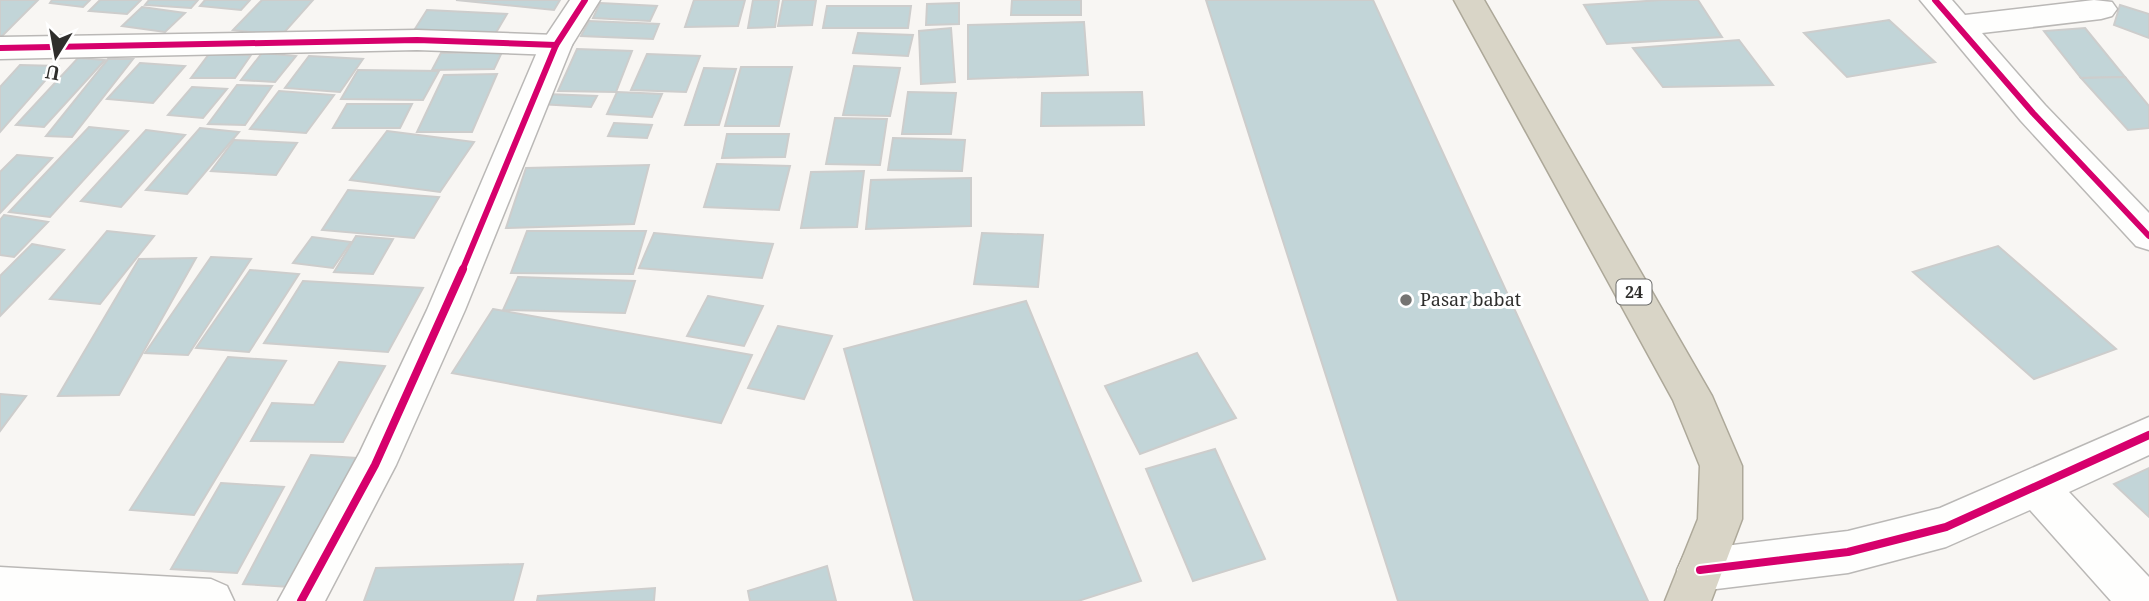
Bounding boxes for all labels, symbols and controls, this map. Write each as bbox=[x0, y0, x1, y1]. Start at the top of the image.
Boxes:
north arrow bbox=[21, 21, 91, 91]
text: U bbox=[43, 59, 62, 87]
road number: 24 bbox=[1616, 280, 1652, 304]
place label: Pasar babat bbox=[1420, 287, 1521, 311]
marker: Pasar babat bbox=[1398, 292, 1414, 308]

